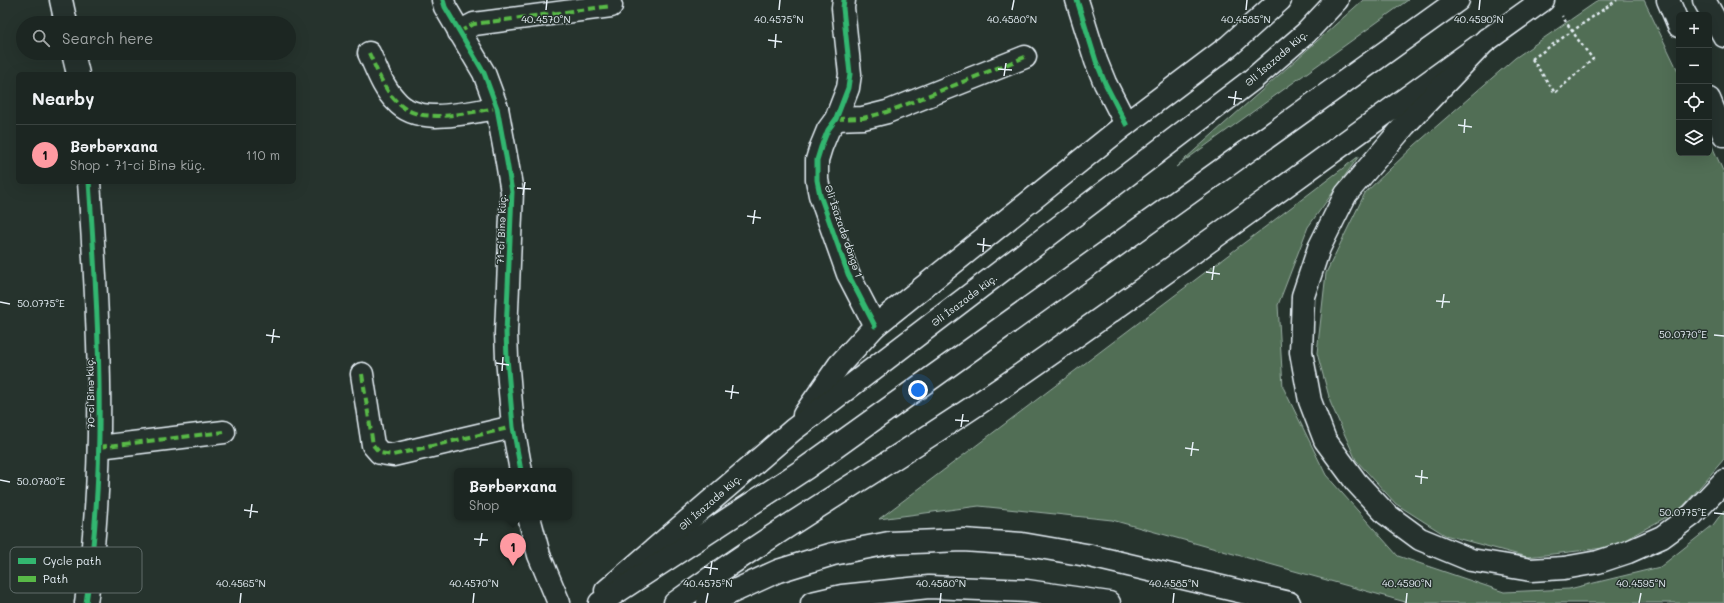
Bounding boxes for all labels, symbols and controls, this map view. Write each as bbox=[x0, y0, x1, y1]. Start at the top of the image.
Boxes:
text: 40.4570°N bbox=[521, 12, 571, 26]
text: 40.4575°N bbox=[754, 12, 804, 26]
text: 40.4580°N bbox=[987, 12, 1037, 26]
text: 40.4585°N bbox=[1221, 12, 1271, 26]
text: 40.4590°N bbox=[1454, 12, 1504, 26]
map controls bbox=[1676, 12, 1712, 156]
button: + bbox=[1676, 12, 1712, 48]
search box bbox=[16, 16, 296, 60]
icon: search bbox=[30, 27, 52, 49]
street label: Əli İsazadə küç. bbox=[1241, 27, 1311, 89]
text: Search here bbox=[62, 28, 153, 48]
button: − bbox=[1676, 48, 1712, 84]
button: locate bbox=[1676, 84, 1712, 120]
text: Nearby bbox=[32, 87, 94, 109]
button: layers bbox=[1676, 120, 1712, 156]
text: Bərbərxana bbox=[70, 136, 158, 156]
text: 1 bbox=[42, 146, 48, 163]
text: 110 m bbox=[246, 146, 280, 163]
text: Shop · 71-ci Binə küç. bbox=[70, 156, 206, 173]
street label: Əli İsazadə döngə 1 bbox=[822, 183, 866, 279]
street label: 71-ci Binə küç. bbox=[493, 194, 509, 264]
street label: Əli İsazadə küç. bbox=[928, 271, 1000, 329]
text: 50.0775°E bbox=[17, 296, 65, 310]
text: 50.0770°E bbox=[1659, 327, 1707, 341]
street label: 70-ci Binə küç. bbox=[82, 357, 98, 429]
your location bbox=[908, 380, 928, 400]
popup bbox=[454, 468, 572, 520]
street label: Əli İsazadə küç. bbox=[675, 471, 745, 533]
text: 50.0780°E bbox=[17, 474, 66, 488]
text: Bərbərxana bbox=[469, 476, 557, 496]
text: Shop bbox=[469, 496, 499, 513]
text: 50.0775°E bbox=[1659, 505, 1707, 519]
pin: 1 bbox=[500, 533, 526, 566]
legend bbox=[10, 547, 142, 593]
text: Cycle path bbox=[43, 553, 101, 568]
text: Path bbox=[43, 571, 68, 586]
text: 40.4565°N bbox=[216, 576, 266, 590]
text: 40.4570°N bbox=[449, 576, 499, 590]
text: 40.4575°N bbox=[683, 576, 733, 590]
text: 40.4580°N bbox=[916, 576, 966, 590]
text: 40.4585°N bbox=[1149, 576, 1199, 590]
text: 40.4590°N bbox=[1382, 576, 1432, 590]
text: 40.4595°N bbox=[1616, 576, 1666, 590]

